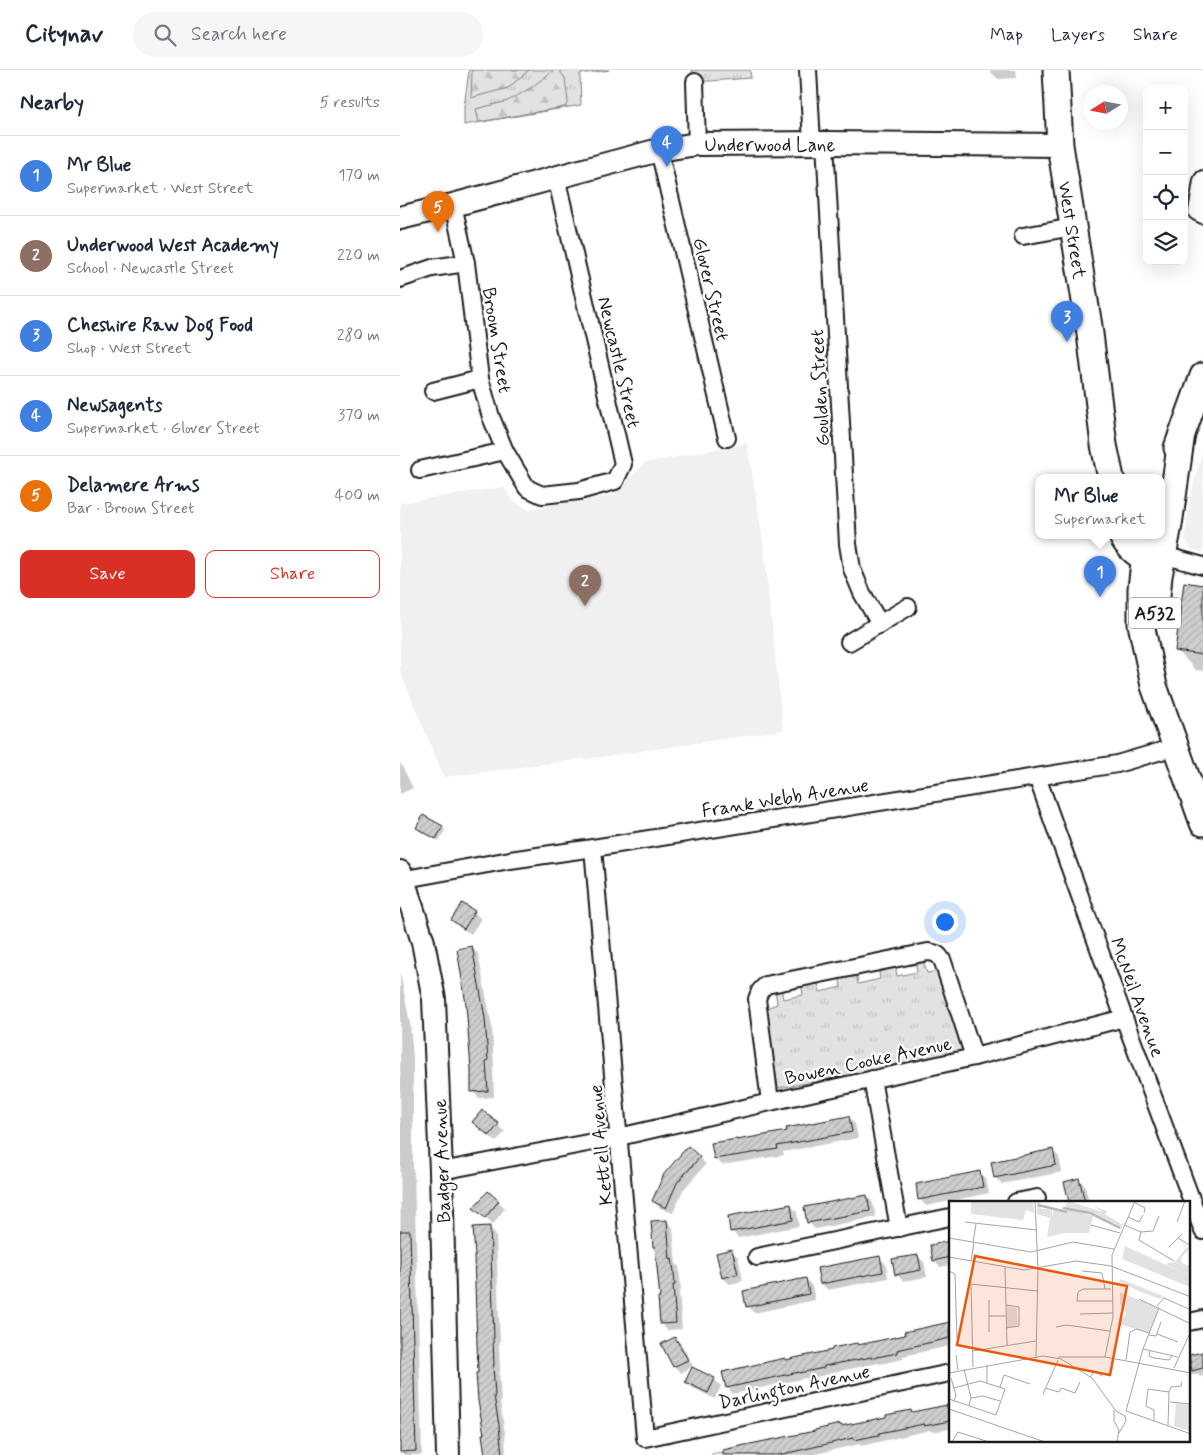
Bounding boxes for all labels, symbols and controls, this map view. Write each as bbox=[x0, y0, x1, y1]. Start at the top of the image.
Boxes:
search box bbox=[133, 12, 483, 57]
text: Citynav bbox=[25, 19, 103, 50]
icon: search bbox=[151, 21, 179, 49]
text: Search here bbox=[191, 22, 287, 47]
text: Map bbox=[990, 23, 1023, 47]
text: Layers bbox=[1051, 23, 1105, 47]
text: Share bbox=[1133, 23, 1178, 47]
north arrow bbox=[1083, 85, 1128, 130]
map controls bbox=[1143, 85, 1188, 265]
button: + bbox=[1143, 85, 1188, 130]
text: Nearby bbox=[20, 89, 84, 117]
text: 5 results bbox=[320, 92, 380, 113]
pin: 4 bbox=[651, 126, 683, 167]
button: − bbox=[1143, 130, 1188, 175]
street label: Underwood Lane bbox=[705, 133, 835, 158]
text: Mr Blue bbox=[67, 153, 131, 178]
text: 1 bbox=[32, 165, 40, 186]
text: 170 m bbox=[338, 165, 380, 186]
button: locate bbox=[1143, 175, 1188, 220]
text: Supermarket · West Street bbox=[67, 178, 254, 199]
street label: West Street bbox=[1051, 180, 1092, 281]
pin: 5 bbox=[422, 191, 454, 232]
button: layers bbox=[1143, 220, 1188, 265]
text: Underwood West Academy bbox=[67, 233, 279, 258]
street label: Glover Street bbox=[686, 235, 735, 344]
text: 2 bbox=[32, 245, 40, 266]
text: 220 m bbox=[337, 245, 380, 266]
text: School · Newcastle Street bbox=[67, 258, 234, 279]
street label: Broom Street bbox=[476, 286, 517, 395]
street label: Newcastle Street bbox=[591, 294, 646, 430]
pin: 3 bbox=[1051, 301, 1083, 342]
text: Cheshire Raw Dog Food bbox=[67, 313, 253, 338]
text: 3 bbox=[32, 325, 40, 346]
text: 280 m bbox=[337, 325, 380, 346]
street label: Goulden Street bbox=[805, 329, 836, 447]
text: Shop · West Street bbox=[67, 338, 192, 359]
text: Newsagents bbox=[67, 393, 162, 418]
text: 4 bbox=[31, 405, 41, 426]
text: 370 m bbox=[338, 405, 380, 426]
text: Supermarket · Glover Street bbox=[67, 418, 260, 439]
text: Delamere Arms bbox=[67, 473, 200, 498]
popup bbox=[1035, 474, 1165, 539]
text: Mr Blue bbox=[1054, 484, 1119, 509]
text: 5 bbox=[31, 485, 41, 506]
text: 400 m bbox=[335, 485, 380, 506]
text: Bar · Broom Street bbox=[67, 498, 194, 519]
text: Supermarket bbox=[1054, 509, 1146, 530]
button: Save bbox=[20, 550, 195, 598]
button: Share bbox=[205, 550, 380, 598]
pin: 1 bbox=[1084, 556, 1116, 597]
pin: 2 bbox=[569, 565, 601, 606]
road number: A532 bbox=[1129, 598, 1181, 628]
street label: Frank Webb Avenue bbox=[700, 773, 870, 824]
your location bbox=[932, 909, 958, 935]
street label: McNeil Avenue bbox=[1103, 934, 1170, 1061]
street label: Bowen Cooke Avenue bbox=[782, 1032, 954, 1091]
street label: Kettell Avenue bbox=[584, 1084, 619, 1206]
street label: Badger Avenue bbox=[428, 1098, 459, 1223]
inset map bbox=[949, 1201, 1190, 1442]
street label: Darlington Avenue bbox=[716, 1359, 873, 1419]

